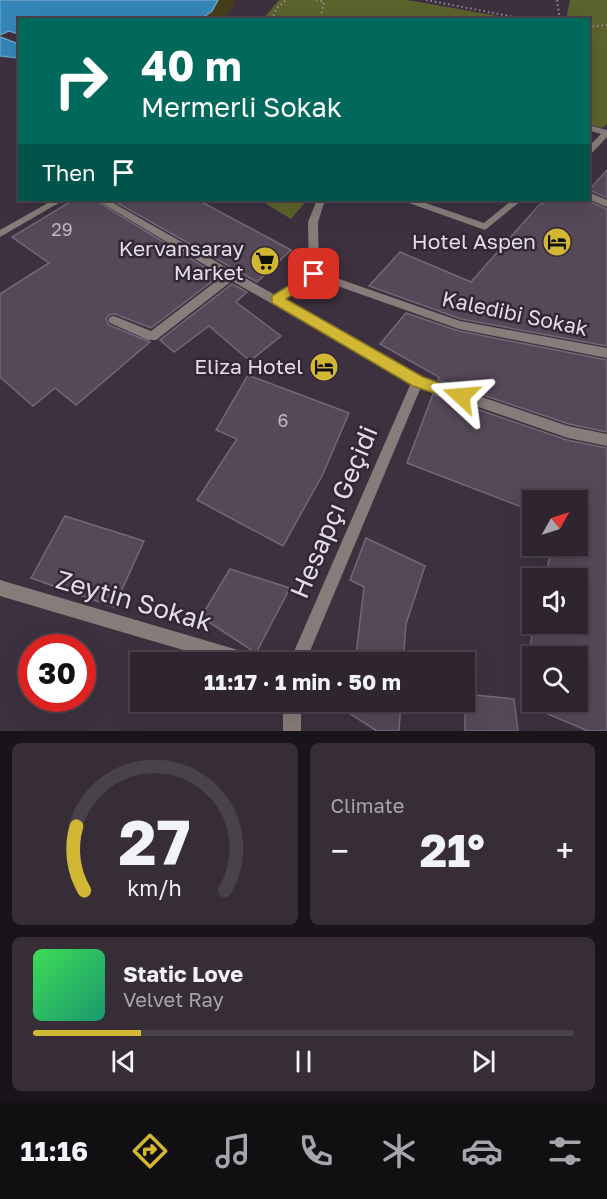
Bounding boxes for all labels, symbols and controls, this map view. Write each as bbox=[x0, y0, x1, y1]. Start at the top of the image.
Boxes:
text: 40 m bbox=[141, 40, 242, 90]
icon: right bbox=[42, 42, 120, 120]
text: Mermerli Sokak bbox=[141, 91, 342, 123]
icon: arrive bbox=[107, 156, 140, 189]
text: Then bbox=[42, 159, 95, 186]
house number: 29 bbox=[51, 218, 73, 240]
hotel icon: Hotel Aspen bbox=[541, 226, 573, 258]
place label: Hotel Aspen bbox=[412, 228, 536, 254]
place label: Kervansaray Market bbox=[119, 235, 244, 285]
supermarket icon: Kervansaray Market bbox=[249, 245, 281, 277]
pin bbox=[288, 248, 339, 299]
icon: arrive bbox=[297, 257, 330, 290]
street label: Kaledibi Sokak bbox=[440, 285, 591, 341]
hotel icon: Eliza Hotel bbox=[308, 351, 340, 383]
place label: Eliza Hotel bbox=[194, 353, 303, 379]
position arrow bbox=[429, 364, 493, 428]
house number: 6 bbox=[278, 409, 288, 431]
street label: Hesapçı Geçidi bbox=[283, 421, 384, 603]
north arrow bbox=[522, 490, 588, 556]
map controls bbox=[522, 490, 588, 712]
street label: Zeytin Sokak bbox=[53, 563, 216, 638]
button: sound bbox=[522, 568, 588, 634]
speed limit sign: 30 bbox=[18, 634, 96, 712]
button: search bbox=[522, 646, 588, 712]
text: 11:17 · 1 min · 50 m bbox=[204, 668, 401, 695]
text: Climate bbox=[331, 793, 404, 817]
text: 27 bbox=[119, 804, 191, 879]
text: 21° bbox=[420, 823, 485, 877]
text: − bbox=[331, 831, 349, 870]
text: + bbox=[556, 831, 574, 870]
text: km/h bbox=[127, 875, 182, 901]
text: Static Love bbox=[123, 960, 243, 987]
text: Velvet Ray bbox=[123, 987, 224, 1011]
icon: previous bbox=[107, 1045, 140, 1078]
icon: pause bbox=[287, 1045, 320, 1078]
icon: next bbox=[467, 1045, 500, 1078]
icon: directions bbox=[129, 1130, 171, 1172]
icon: music bbox=[212, 1130, 254, 1172]
icon: phone bbox=[295, 1130, 337, 1172]
icon: climate bbox=[378, 1130, 420, 1172]
icon: car bbox=[461, 1130, 503, 1172]
icon: filters bbox=[544, 1130, 586, 1172]
text: 11:16 bbox=[21, 1135, 88, 1167]

